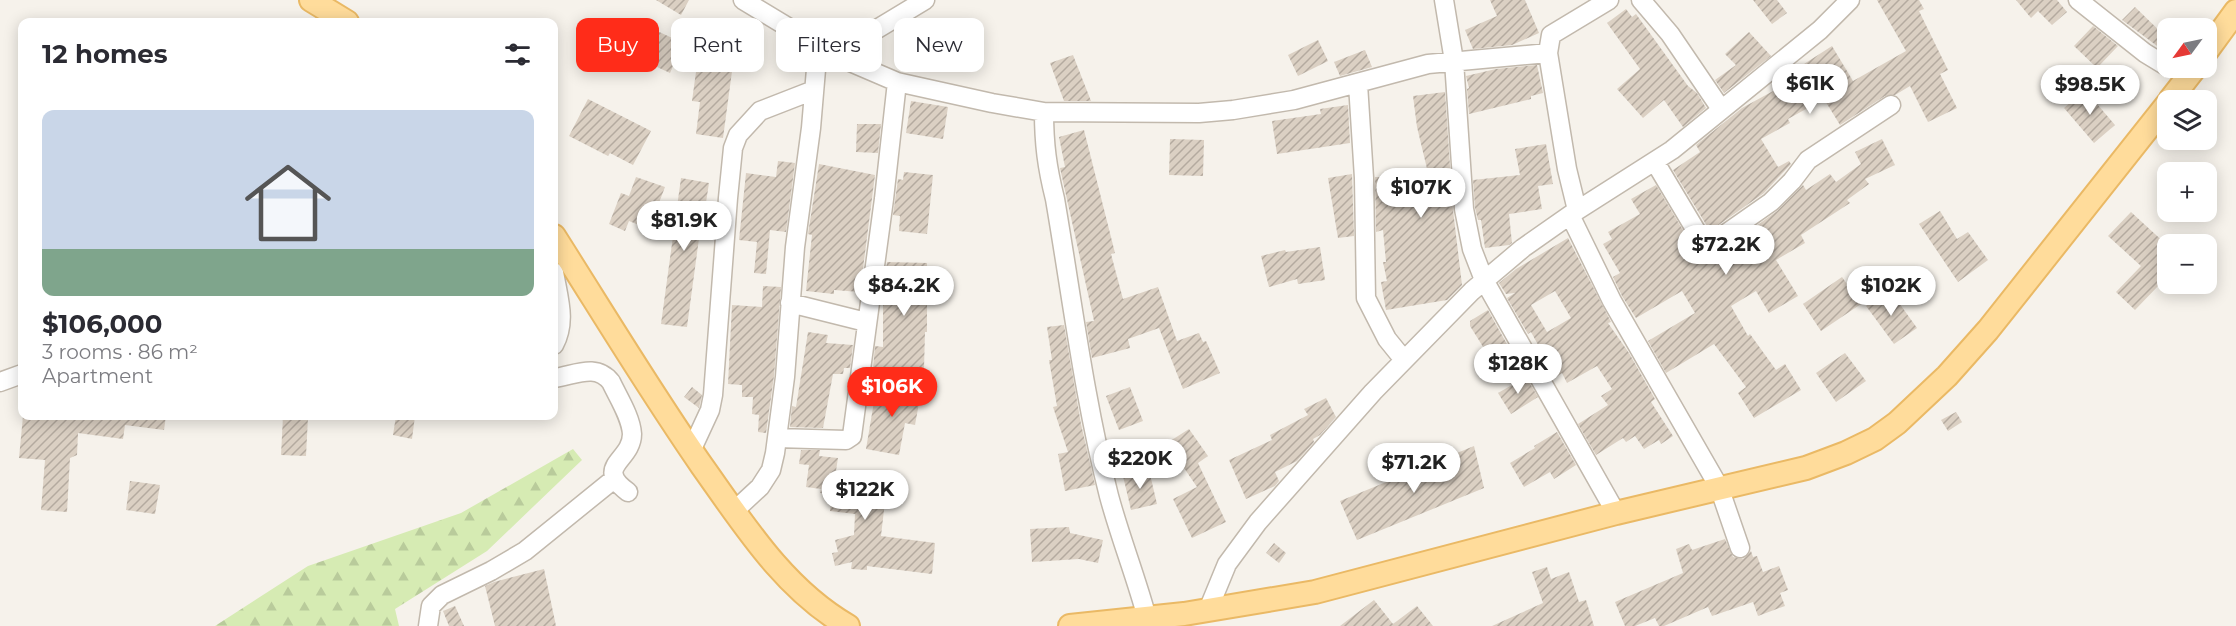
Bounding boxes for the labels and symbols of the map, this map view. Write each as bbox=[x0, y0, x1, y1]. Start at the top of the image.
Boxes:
north arrow bbox=[2157, 18, 2217, 78]
pin: $61K bbox=[1774, 64, 1846, 115]
pin: $98.5K bbox=[2041, 65, 2139, 116]
pin: $107K bbox=[1379, 168, 1463, 219]
pin: $81.9K bbox=[635, 201, 733, 252]
pin: $72.2K bbox=[1677, 225, 1775, 276]
pin: $84.2K bbox=[855, 266, 953, 317]
pin: $102K bbox=[1849, 266, 1933, 317]
pin: $128K bbox=[1476, 344, 1560, 395]
pin: $106K bbox=[850, 367, 934, 418]
pin: $220K bbox=[1098, 439, 1182, 490]
pin: $71.2K bbox=[1365, 443, 1463, 494]
pin: $122K bbox=[823, 470, 907, 521]

